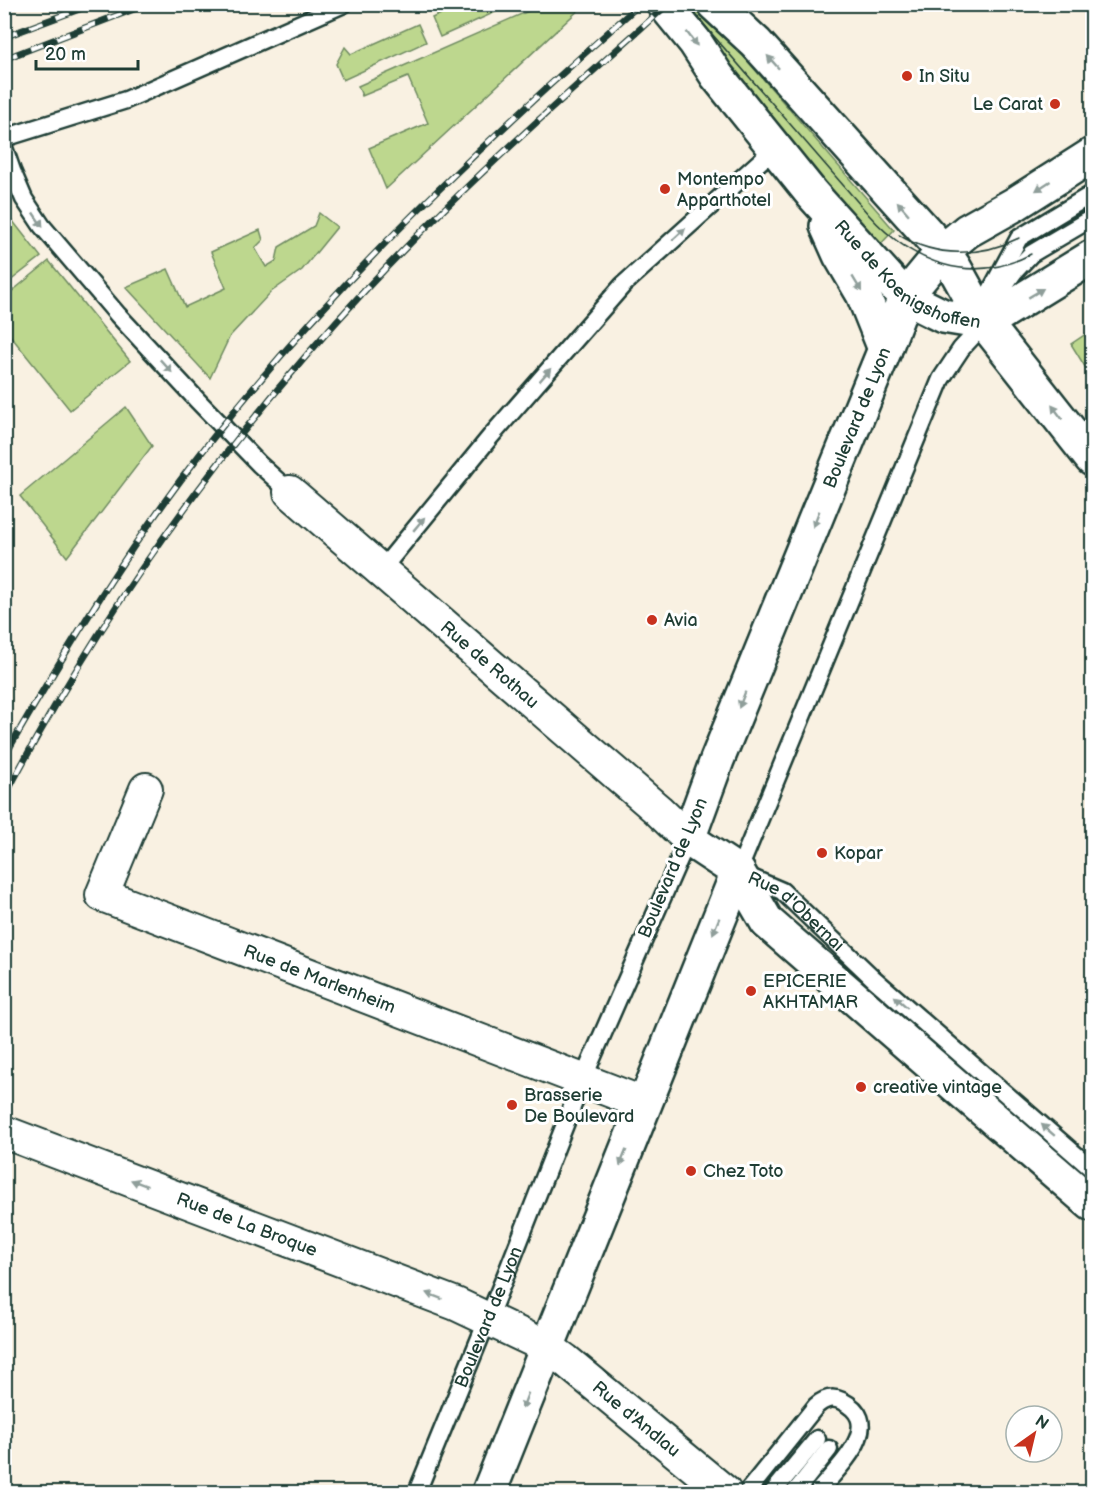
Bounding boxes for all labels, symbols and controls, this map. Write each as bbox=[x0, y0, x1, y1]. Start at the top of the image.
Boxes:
one-way arrow bbox=[685, 31, 698, 47]
scale bar bbox=[36, 33, 138, 71]
text: 20 m bbox=[45, 44, 86, 65]
one-way arrow bbox=[766, 55, 780, 70]
place label: In Situ bbox=[919, 66, 970, 87]
marker: In Situ bbox=[900, 69, 914, 83]
place label: Le Carat bbox=[973, 94, 1043, 115]
marker: Le Carat bbox=[1048, 97, 1062, 111]
place label: Montempo Apparthotel bbox=[677, 169, 771, 211]
one-way arrow bbox=[1035, 181, 1051, 192]
marker: Montempo Apparthotel bbox=[658, 182, 672, 196]
one-way arrow bbox=[897, 201, 910, 216]
one-way arrow bbox=[32, 211, 43, 228]
street label: Rue de Koenigshoffen bbox=[830, 216, 982, 333]
one-way arrow bbox=[671, 228, 686, 241]
one-way arrow bbox=[852, 276, 863, 292]
one-way arrow bbox=[1028, 288, 1045, 298]
street label: Boulevard de Lyon bbox=[819, 344, 895, 491]
one-way arrow bbox=[158, 359, 172, 373]
one-way arrow bbox=[538, 367, 551, 383]
one-way arrow bbox=[1051, 405, 1063, 420]
one-way arrow bbox=[811, 511, 821, 529]
one-way arrow bbox=[412, 517, 425, 532]
place label: Avia bbox=[664, 610, 698, 631]
marker: Avia bbox=[645, 613, 659, 627]
street label: Rue de Rothau bbox=[436, 617, 543, 713]
one-way arrow bbox=[737, 691, 746, 709]
street label: Boulevard de Lyon bbox=[634, 795, 712, 941]
place label: Kopar bbox=[834, 843, 883, 864]
marker: Kopar bbox=[815, 846, 829, 860]
street label: Rue d'Obernai bbox=[745, 867, 849, 955]
one-way arrow bbox=[711, 918, 721, 936]
street label: Rue de Marlenheim bbox=[241, 940, 399, 1018]
place label: EPICERIE AKHTAMAR bbox=[763, 971, 858, 1013]
marker: EPICERIE AKHTAMAR bbox=[744, 984, 758, 998]
one-way arrow bbox=[894, 995, 909, 1009]
place label: creative vintage bbox=[873, 1077, 1002, 1098]
marker: creative vintage bbox=[854, 1080, 868, 1094]
place label: Brasserie De Boulevard bbox=[524, 1085, 634, 1127]
marker: Brasserie De Boulevard bbox=[505, 1098, 519, 1112]
one-way arrow bbox=[1041, 1123, 1056, 1137]
one-way arrow bbox=[618, 1149, 627, 1167]
place label: Chez Toto bbox=[703, 1161, 784, 1182]
marker: Chez Toto bbox=[684, 1164, 698, 1178]
one-way arrow bbox=[130, 1178, 148, 1187]
street label: Rue de La Broque bbox=[174, 1188, 321, 1261]
street label: Boulevard de Lyon bbox=[450, 1243, 527, 1391]
one-way arrow bbox=[425, 1291, 443, 1300]
street label: Rue d'Andlau bbox=[588, 1377, 684, 1461]
one-way arrow bbox=[520, 1392, 529, 1410]
north arrow bbox=[1004, 1404, 1064, 1464]
text: N bbox=[1031, 1412, 1052, 1434]

